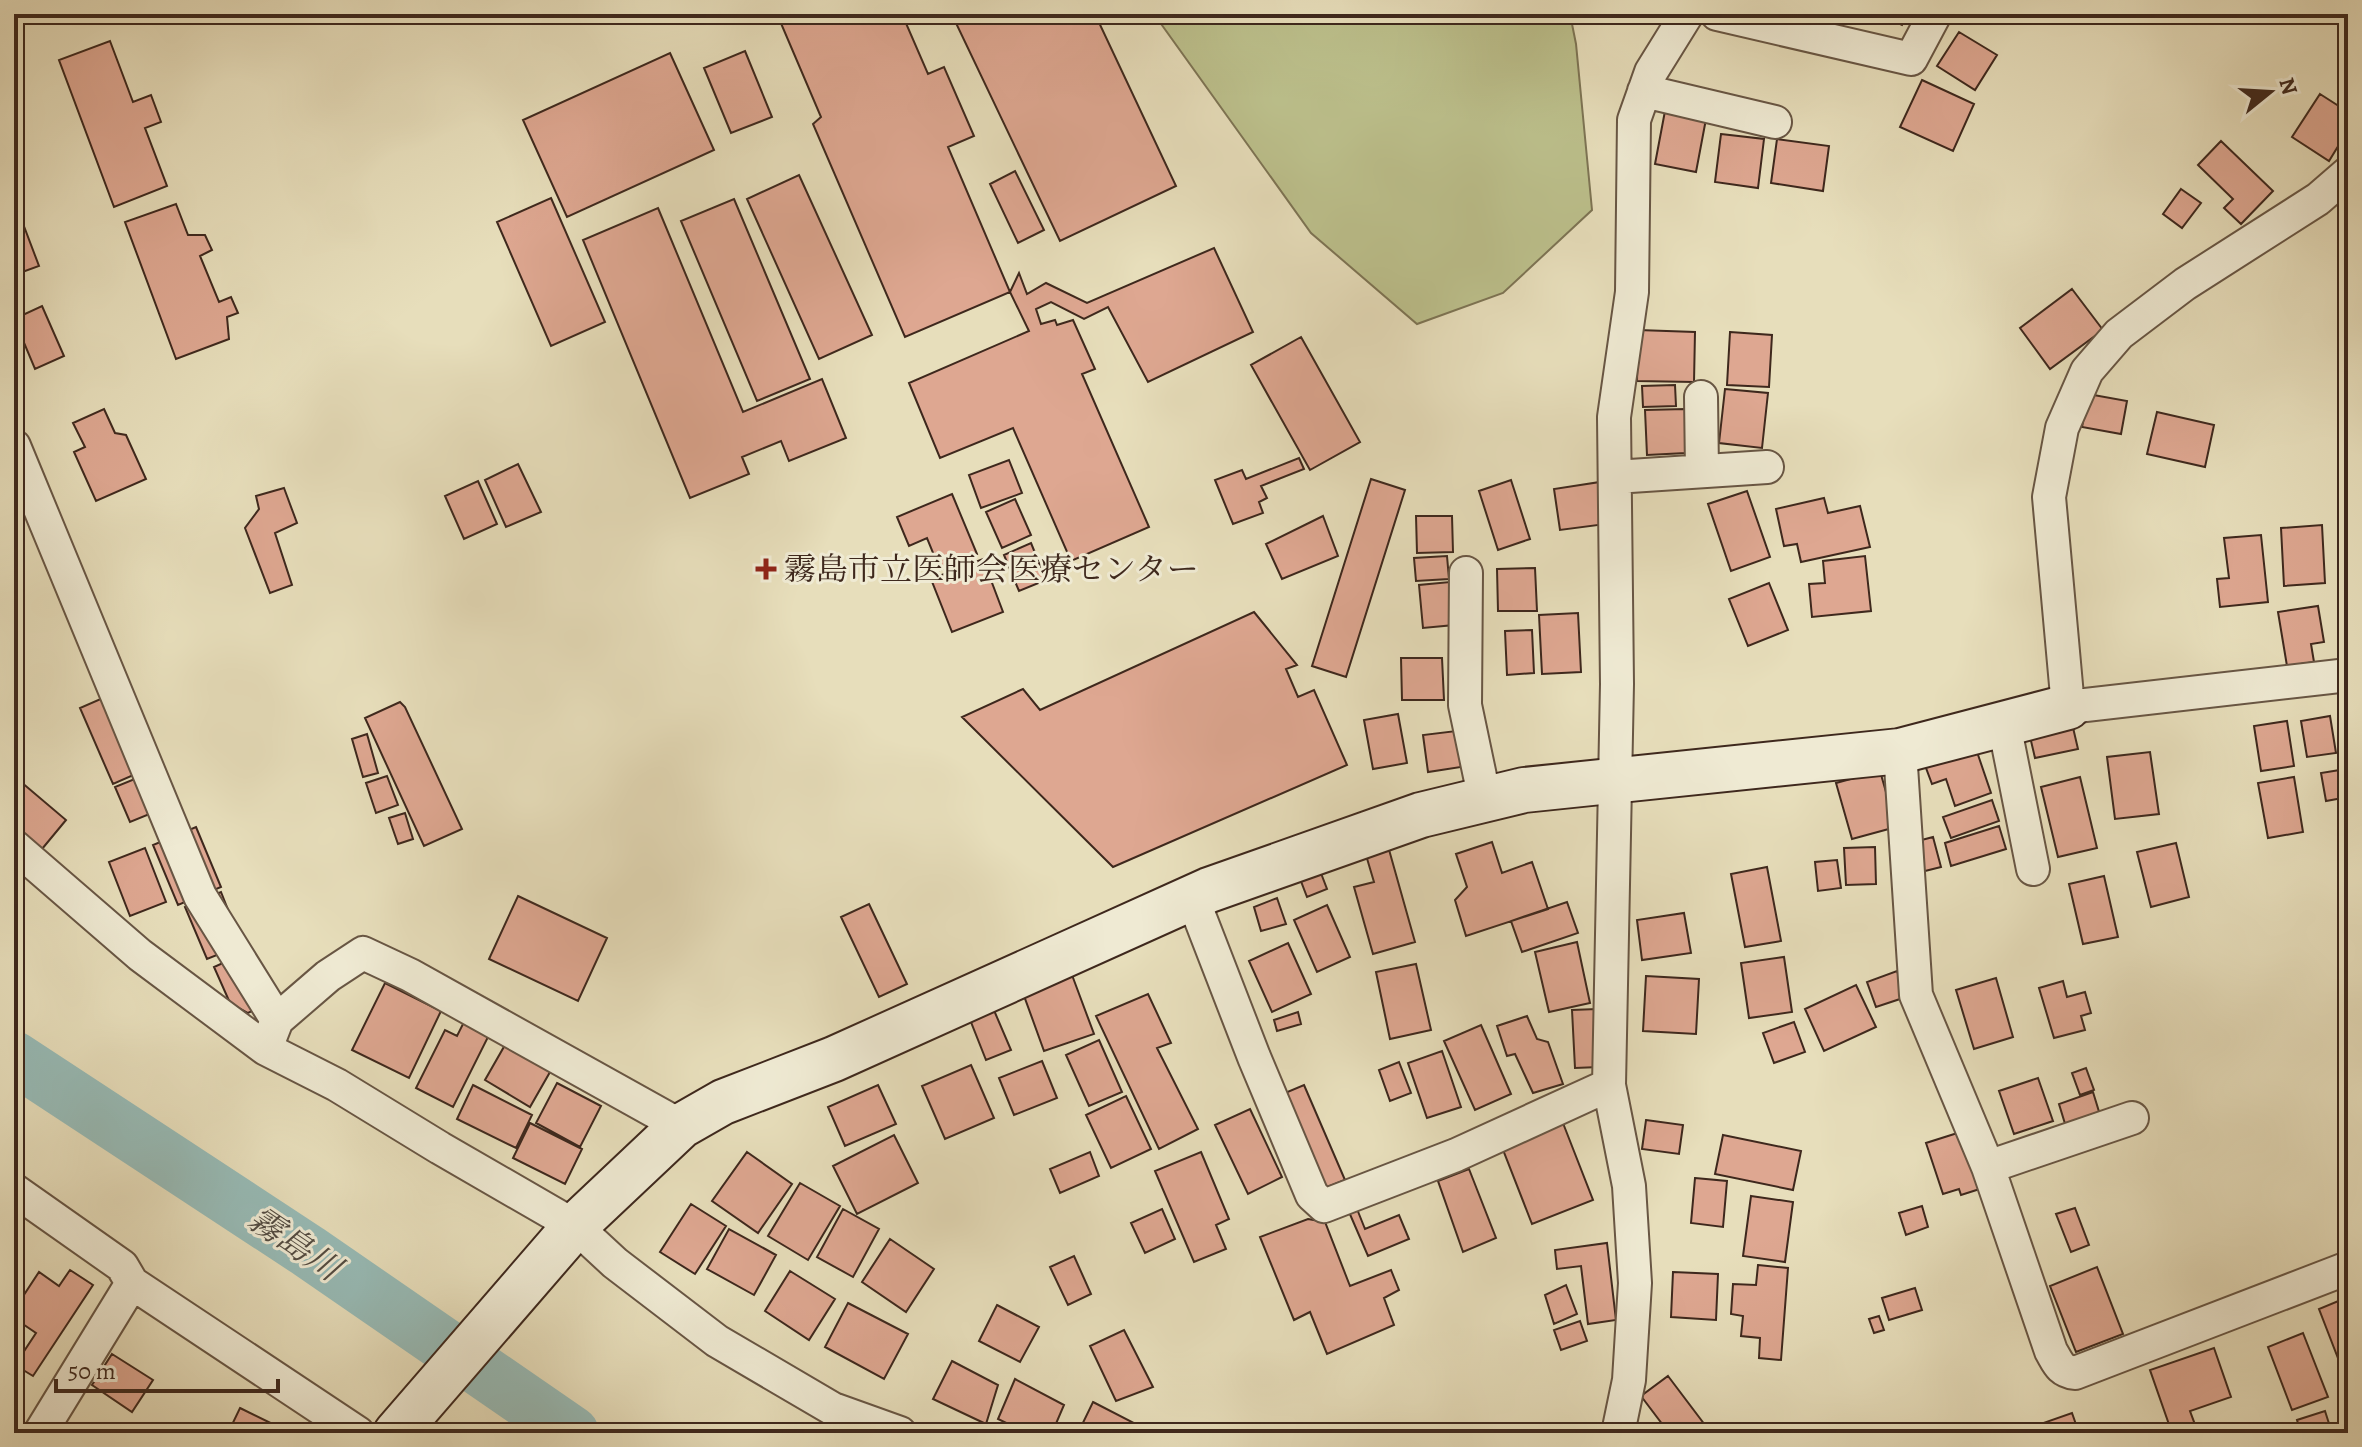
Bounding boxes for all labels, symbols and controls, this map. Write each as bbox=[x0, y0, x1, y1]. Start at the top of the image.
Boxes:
north arrow bbox=[2230, 52, 2310, 132]
text: N bbox=[2271, 74, 2305, 98]
place label: 霧島市立医師会医療センター bbox=[784, 547, 1199, 591]
marker: 霧島市立医師会医療センター bbox=[755, 558, 777, 580]
water label: 霧島川 bbox=[239, 1195, 353, 1294]
scale bar bbox=[56, 1343, 278, 1393]
text: 50 m bbox=[68, 1355, 116, 1387]

